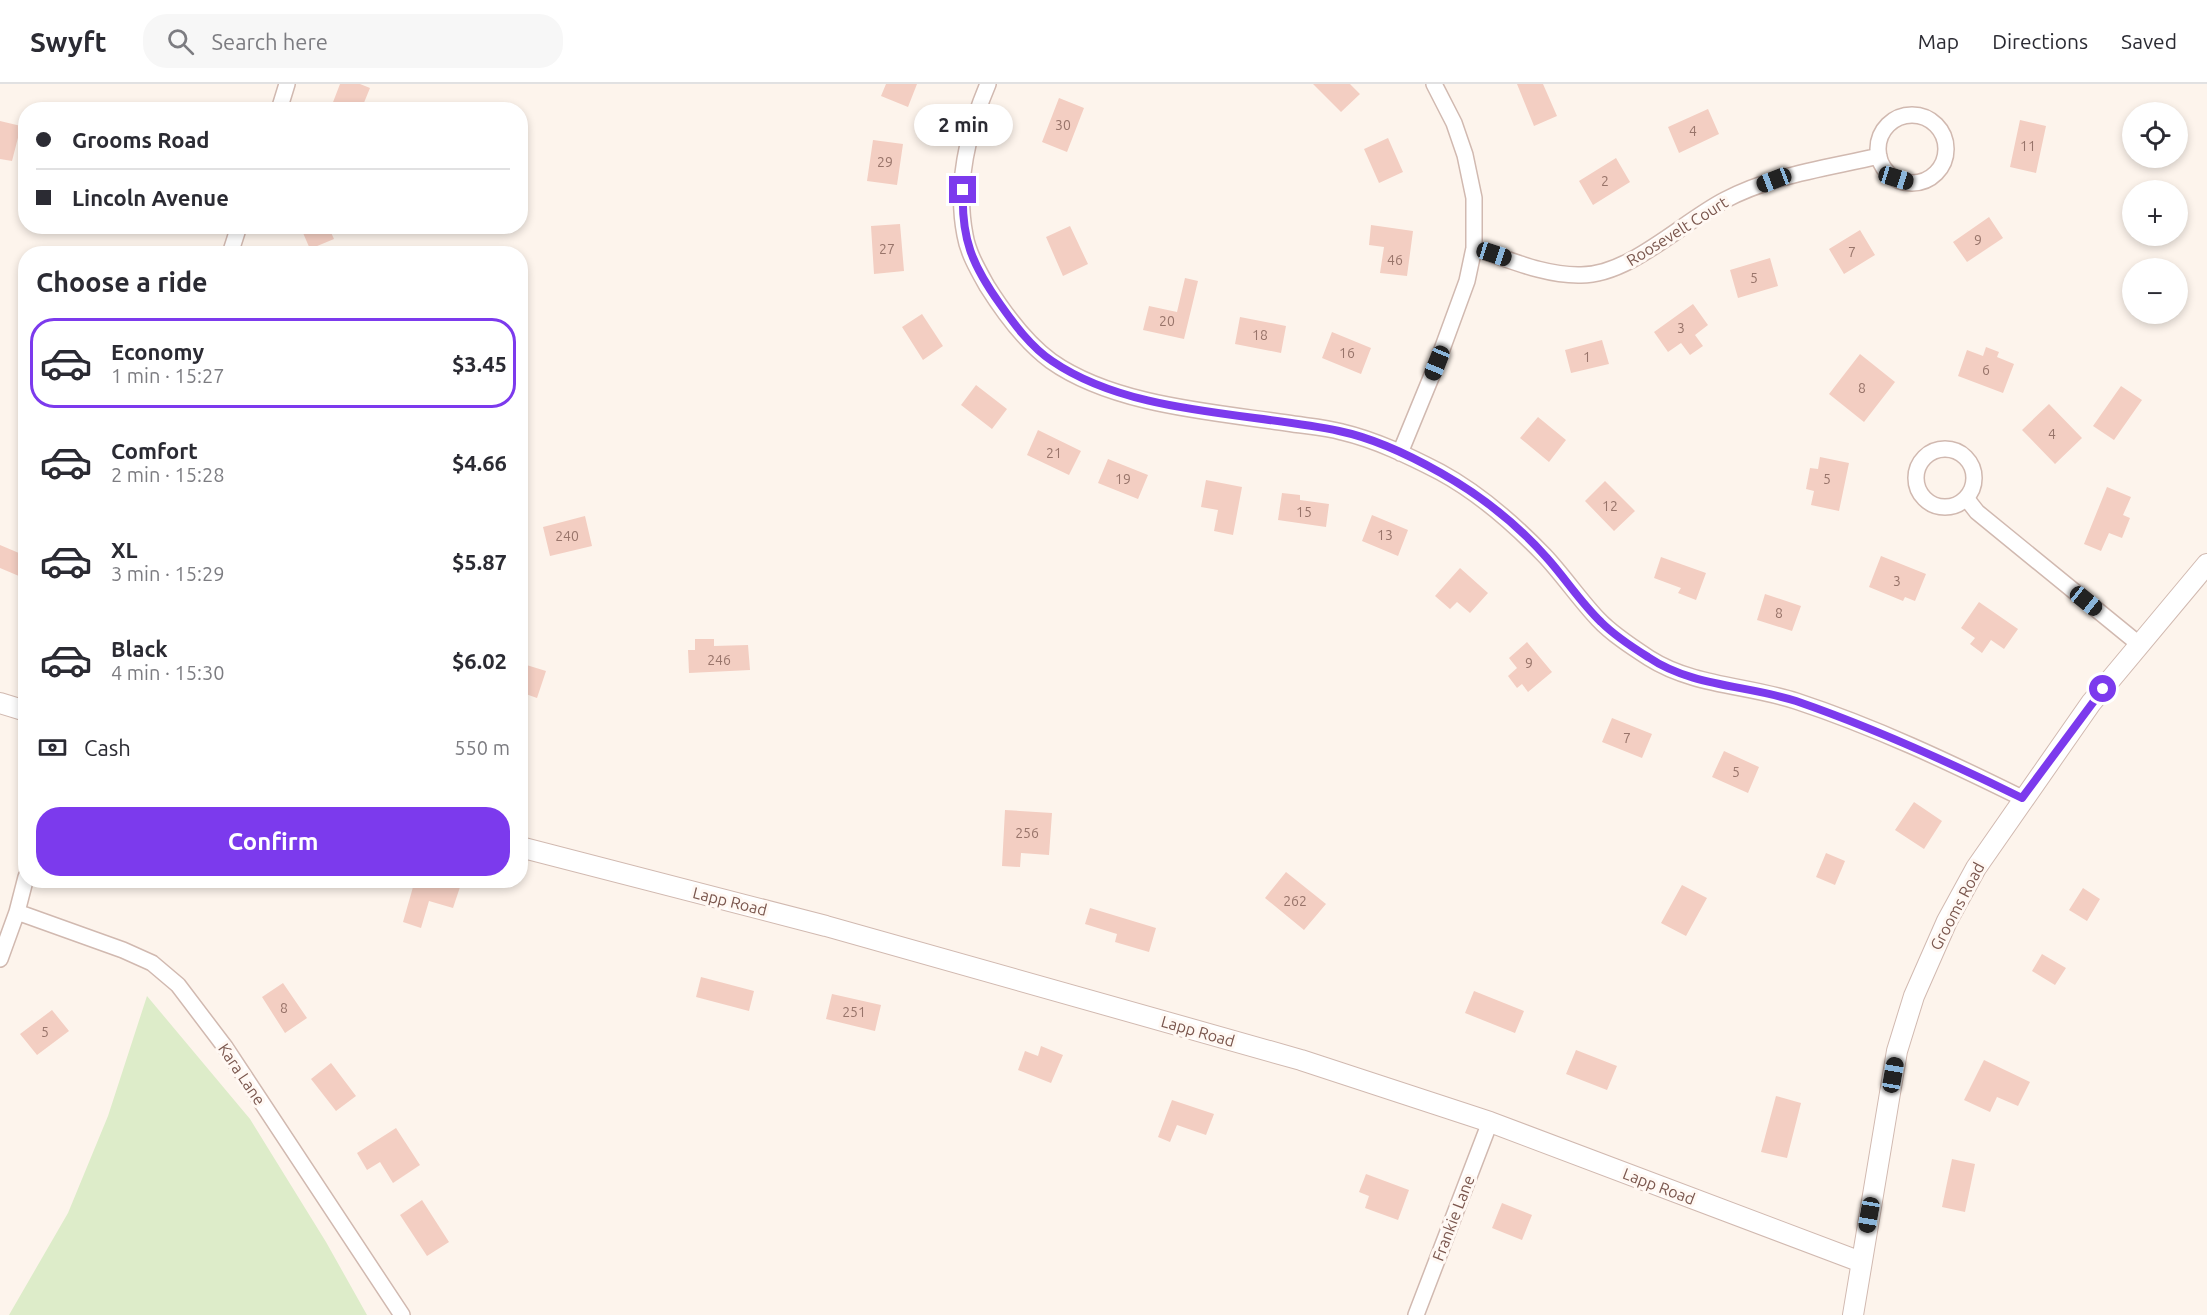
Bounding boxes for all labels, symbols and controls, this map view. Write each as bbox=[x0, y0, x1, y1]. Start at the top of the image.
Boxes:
search box bbox=[143, 14, 563, 68]
icon: search bbox=[164, 25, 197, 58]
text: Swyft bbox=[30, 26, 107, 57]
text: Search here bbox=[212, 29, 328, 54]
text: Map bbox=[1918, 29, 1959, 53]
text: Directions bbox=[1992, 29, 2088, 53]
text: Saved bbox=[2121, 29, 2177, 53]
map controls bbox=[2122, 102, 2188, 324]
button: locate bbox=[2122, 102, 2188, 168]
callout: 2 min bbox=[914, 103, 1012, 145]
text: 2 min bbox=[938, 113, 989, 136]
house number: 30 bbox=[1055, 117, 1071, 133]
house number: 4 bbox=[1689, 123, 1697, 139]
text: Grooms Road bbox=[72, 127, 210, 152]
house number: 11 bbox=[2020, 138, 2036, 154]
house number: 29 bbox=[877, 154, 893, 170]
car bbox=[1876, 164, 1916, 192]
car bbox=[1754, 165, 1794, 195]
house number: 2 bbox=[1601, 173, 1609, 189]
route end bbox=[949, 176, 976, 203]
button: + bbox=[2122, 180, 2188, 246]
text: Lincoln Avenue bbox=[72, 185, 229, 210]
street label: Roosevelt Court bbox=[1623, 192, 1731, 269]
house number: 9 bbox=[1974, 232, 1982, 248]
car bbox=[1474, 240, 1514, 268]
house number: 27 bbox=[879, 241, 895, 257]
house number: 7 bbox=[1848, 244, 1856, 260]
house number: 46 bbox=[1387, 252, 1403, 268]
button: − bbox=[2122, 258, 2188, 324]
text: Choose a ride bbox=[36, 267, 208, 297]
house number: 5 bbox=[1750, 270, 1758, 286]
house number: 20 bbox=[1159, 313, 1175, 329]
house number: 3 bbox=[1677, 320, 1685, 336]
house number: 18 bbox=[1252, 327, 1268, 343]
icon: car bbox=[39, 336, 93, 390]
text: Economy bbox=[111, 339, 204, 364]
car bbox=[1422, 343, 1452, 383]
house number: 16 bbox=[1339, 345, 1355, 361]
house number: 1 bbox=[1583, 349, 1591, 365]
text: $3.45 bbox=[452, 351, 507, 376]
house number: 6 bbox=[1982, 362, 1990, 378]
text: 1 min · 15:27 bbox=[111, 364, 225, 387]
house number: 8 bbox=[1858, 380, 1866, 396]
house number: 4 bbox=[2048, 426, 2056, 442]
icon: car bbox=[39, 435, 93, 489]
text: Comfort bbox=[111, 438, 198, 463]
house number: 21 bbox=[1046, 445, 1062, 461]
text: $4.66 bbox=[452, 450, 507, 475]
text: 2 min · 15:28 bbox=[111, 463, 225, 486]
house number: 19 bbox=[1115, 471, 1131, 487]
house number: 5 bbox=[1823, 471, 1831, 487]
house number: 12 bbox=[1602, 498, 1618, 514]
house number: 15 bbox=[1296, 504, 1312, 520]
house number: 13 bbox=[1377, 527, 1393, 543]
house number: 240 bbox=[555, 528, 579, 544]
icon: car bbox=[39, 534, 93, 588]
text: XL bbox=[111, 537, 138, 562]
text: $5.87 bbox=[452, 549, 507, 574]
text: 3 min · 15:29 bbox=[111, 562, 225, 585]
house number: 3 bbox=[1893, 573, 1901, 589]
car bbox=[2066, 583, 2106, 619]
house number: 8 bbox=[1775, 605, 1783, 621]
icon: car bbox=[39, 633, 93, 687]
text: Black bbox=[111, 636, 168, 661]
text: $6.02 bbox=[452, 648, 507, 673]
house number: 246 bbox=[707, 652, 731, 668]
house number: 9 bbox=[1525, 655, 1533, 671]
text: 4 min · 15:30 bbox=[111, 661, 225, 684]
route start bbox=[2089, 675, 2116, 702]
house number: 7 bbox=[1623, 730, 1631, 746]
icon: cash bbox=[36, 731, 69, 764]
text: Cash bbox=[84, 735, 131, 760]
text: 550 m bbox=[454, 736, 510, 759]
house number: 5 bbox=[1732, 764, 1740, 780]
button: Confirm bbox=[36, 807, 510, 876]
house number: 256 bbox=[1015, 825, 1039, 841]
street label: Grooms Road bbox=[1926, 859, 1988, 953]
street label: Lapp Road bbox=[691, 883, 769, 919]
house number: 262 bbox=[1283, 893, 1307, 909]
house number: 8 bbox=[280, 1000, 288, 1016]
house number: 251 bbox=[842, 1004, 866, 1020]
street label: Lapp Road bbox=[1159, 1012, 1237, 1050]
house number: 5 bbox=[41, 1024, 49, 1040]
street label: Kara Lane bbox=[215, 1040, 269, 1108]
car bbox=[1881, 1056, 1905, 1094]
street label: Lapp Road bbox=[1620, 1164, 1698, 1208]
street label: Frankie Lane bbox=[1428, 1173, 1478, 1263]
car bbox=[1857, 1196, 1881, 1234]

